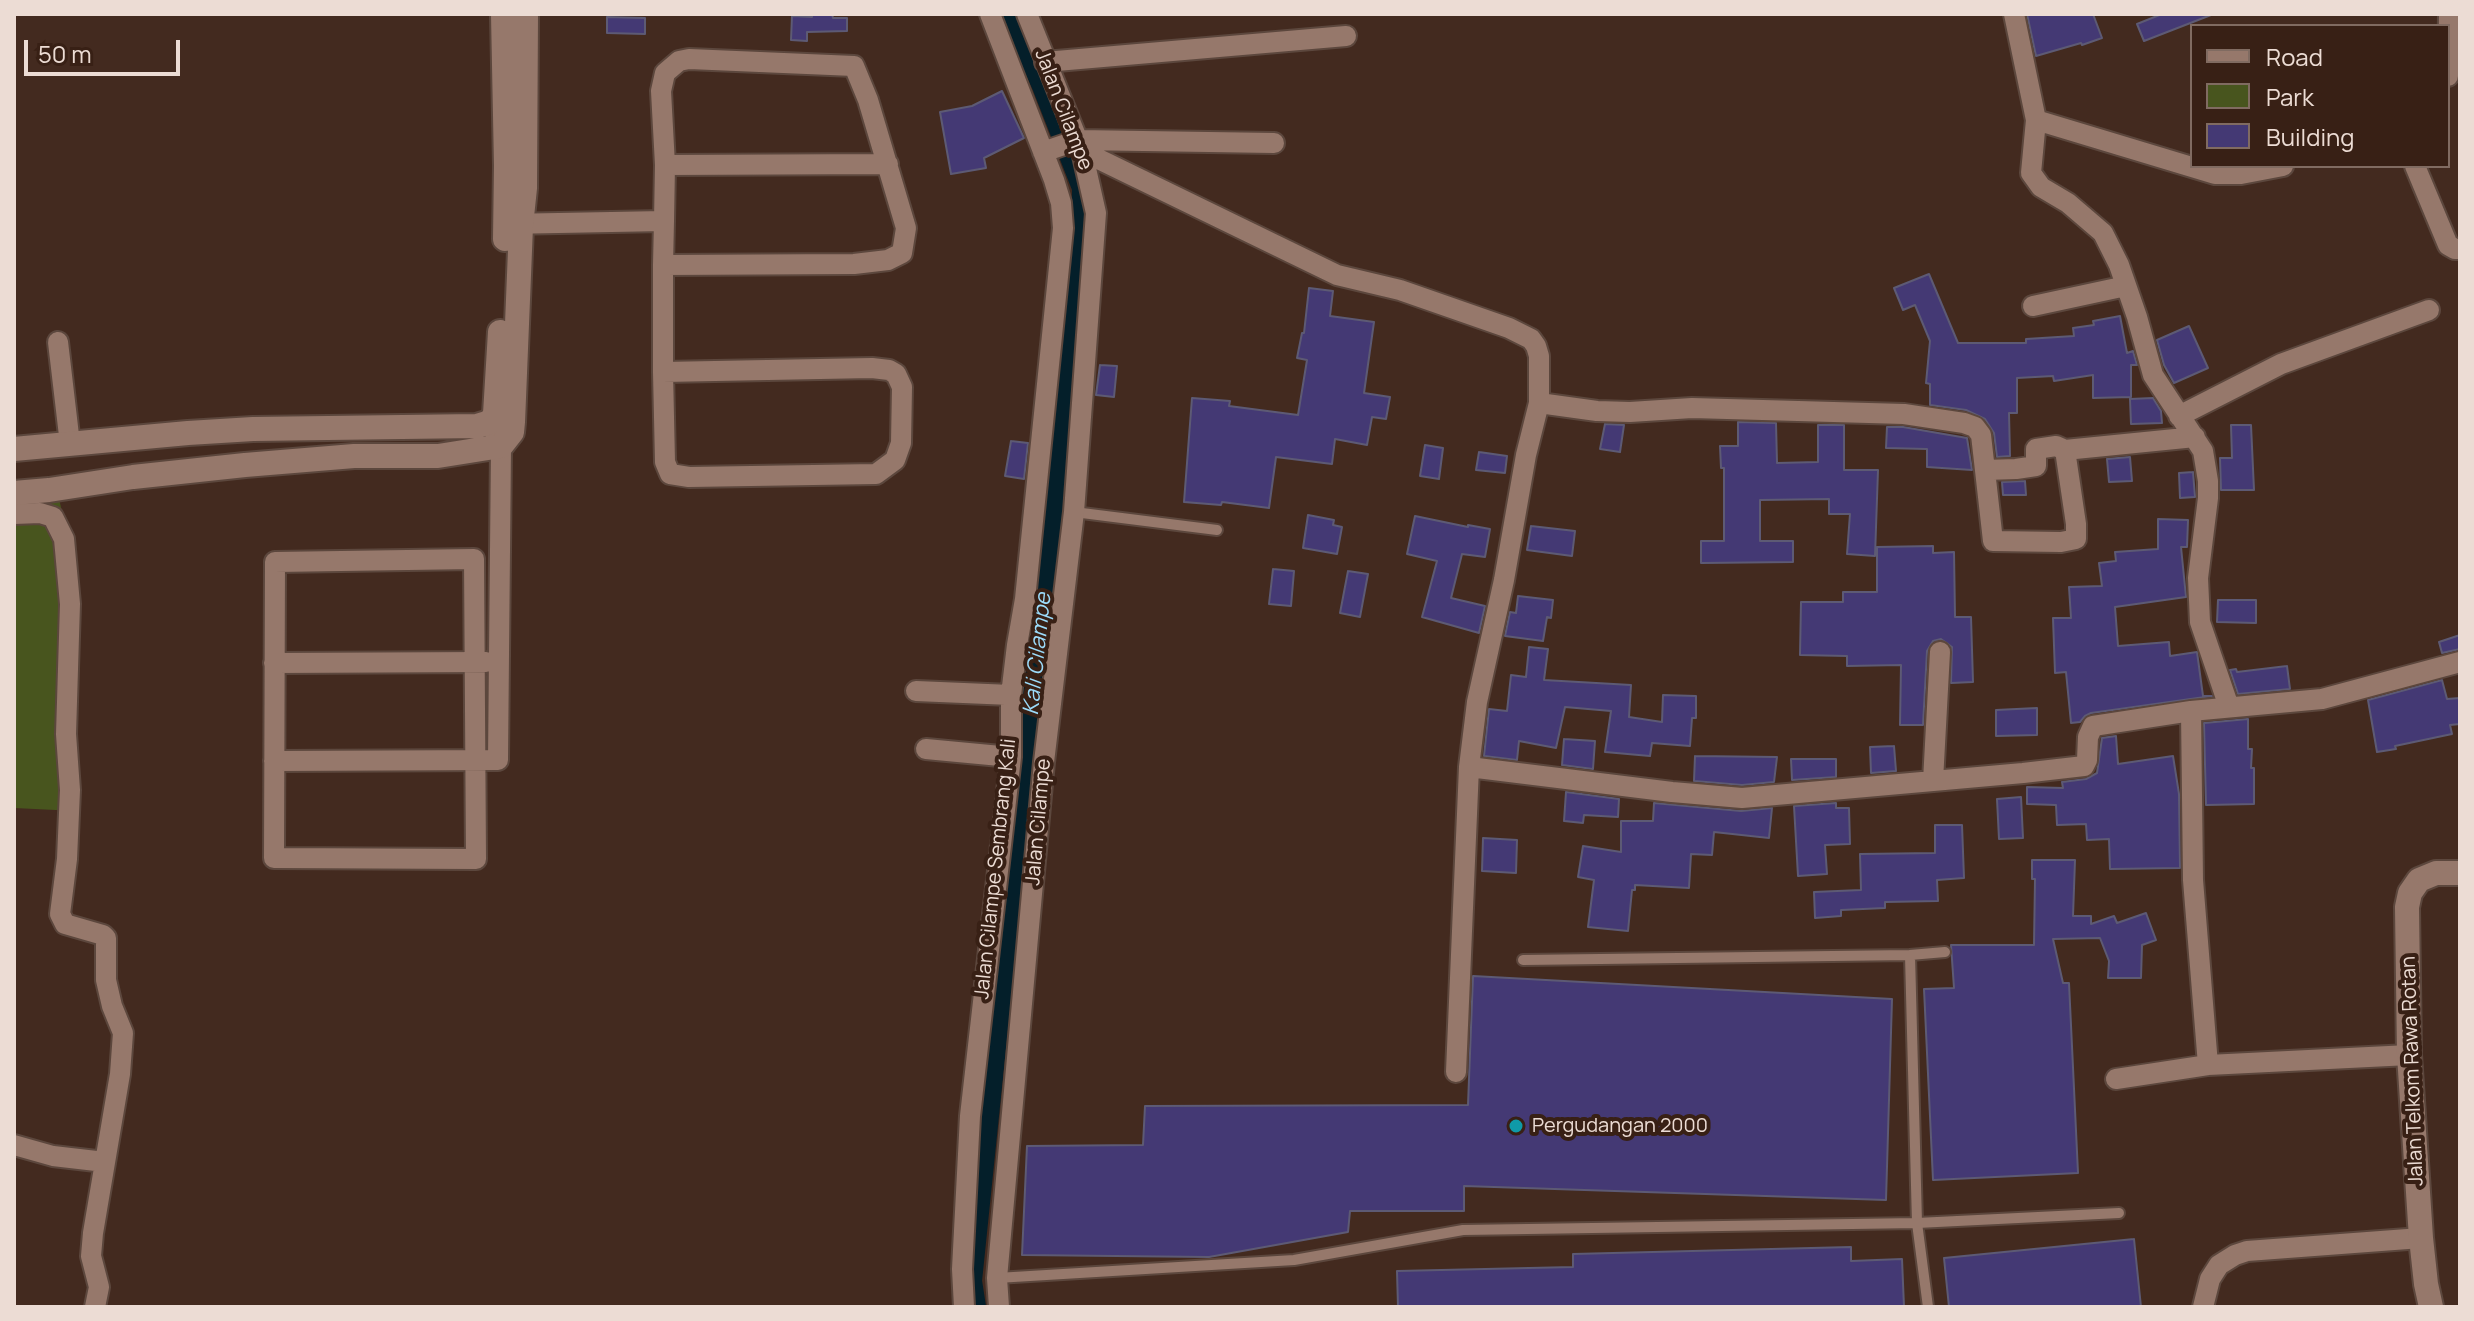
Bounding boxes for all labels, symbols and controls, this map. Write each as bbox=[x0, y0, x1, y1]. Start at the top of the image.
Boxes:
scale bar bbox=[28, 24, 184, 74]
legend bbox=[2190, 24, 2450, 168]
text: 50 m bbox=[38, 37, 92, 70]
text: Road bbox=[2266, 40, 2323, 73]
street label: Jalan Cilampe bbox=[1029, 46, 1097, 174]
text: Park bbox=[2266, 80, 2314, 113]
text: Building bbox=[2266, 120, 2354, 153]
water label: Kali Cilampe bbox=[1018, 592, 1058, 716]
street label: Jalan Cilampe Sembrang Kali bbox=[970, 738, 1022, 1000]
street label: Jalan Cilampe bbox=[1021, 758, 1057, 886]
street label: Jalan Telkom Rawa Rotan bbox=[2397, 956, 2429, 1186]
place label: Pergudangan 2000 bbox=[1532, 1114, 1708, 1138]
marker: Pergudangan 2000 bbox=[1507, 1117, 1525, 1135]

